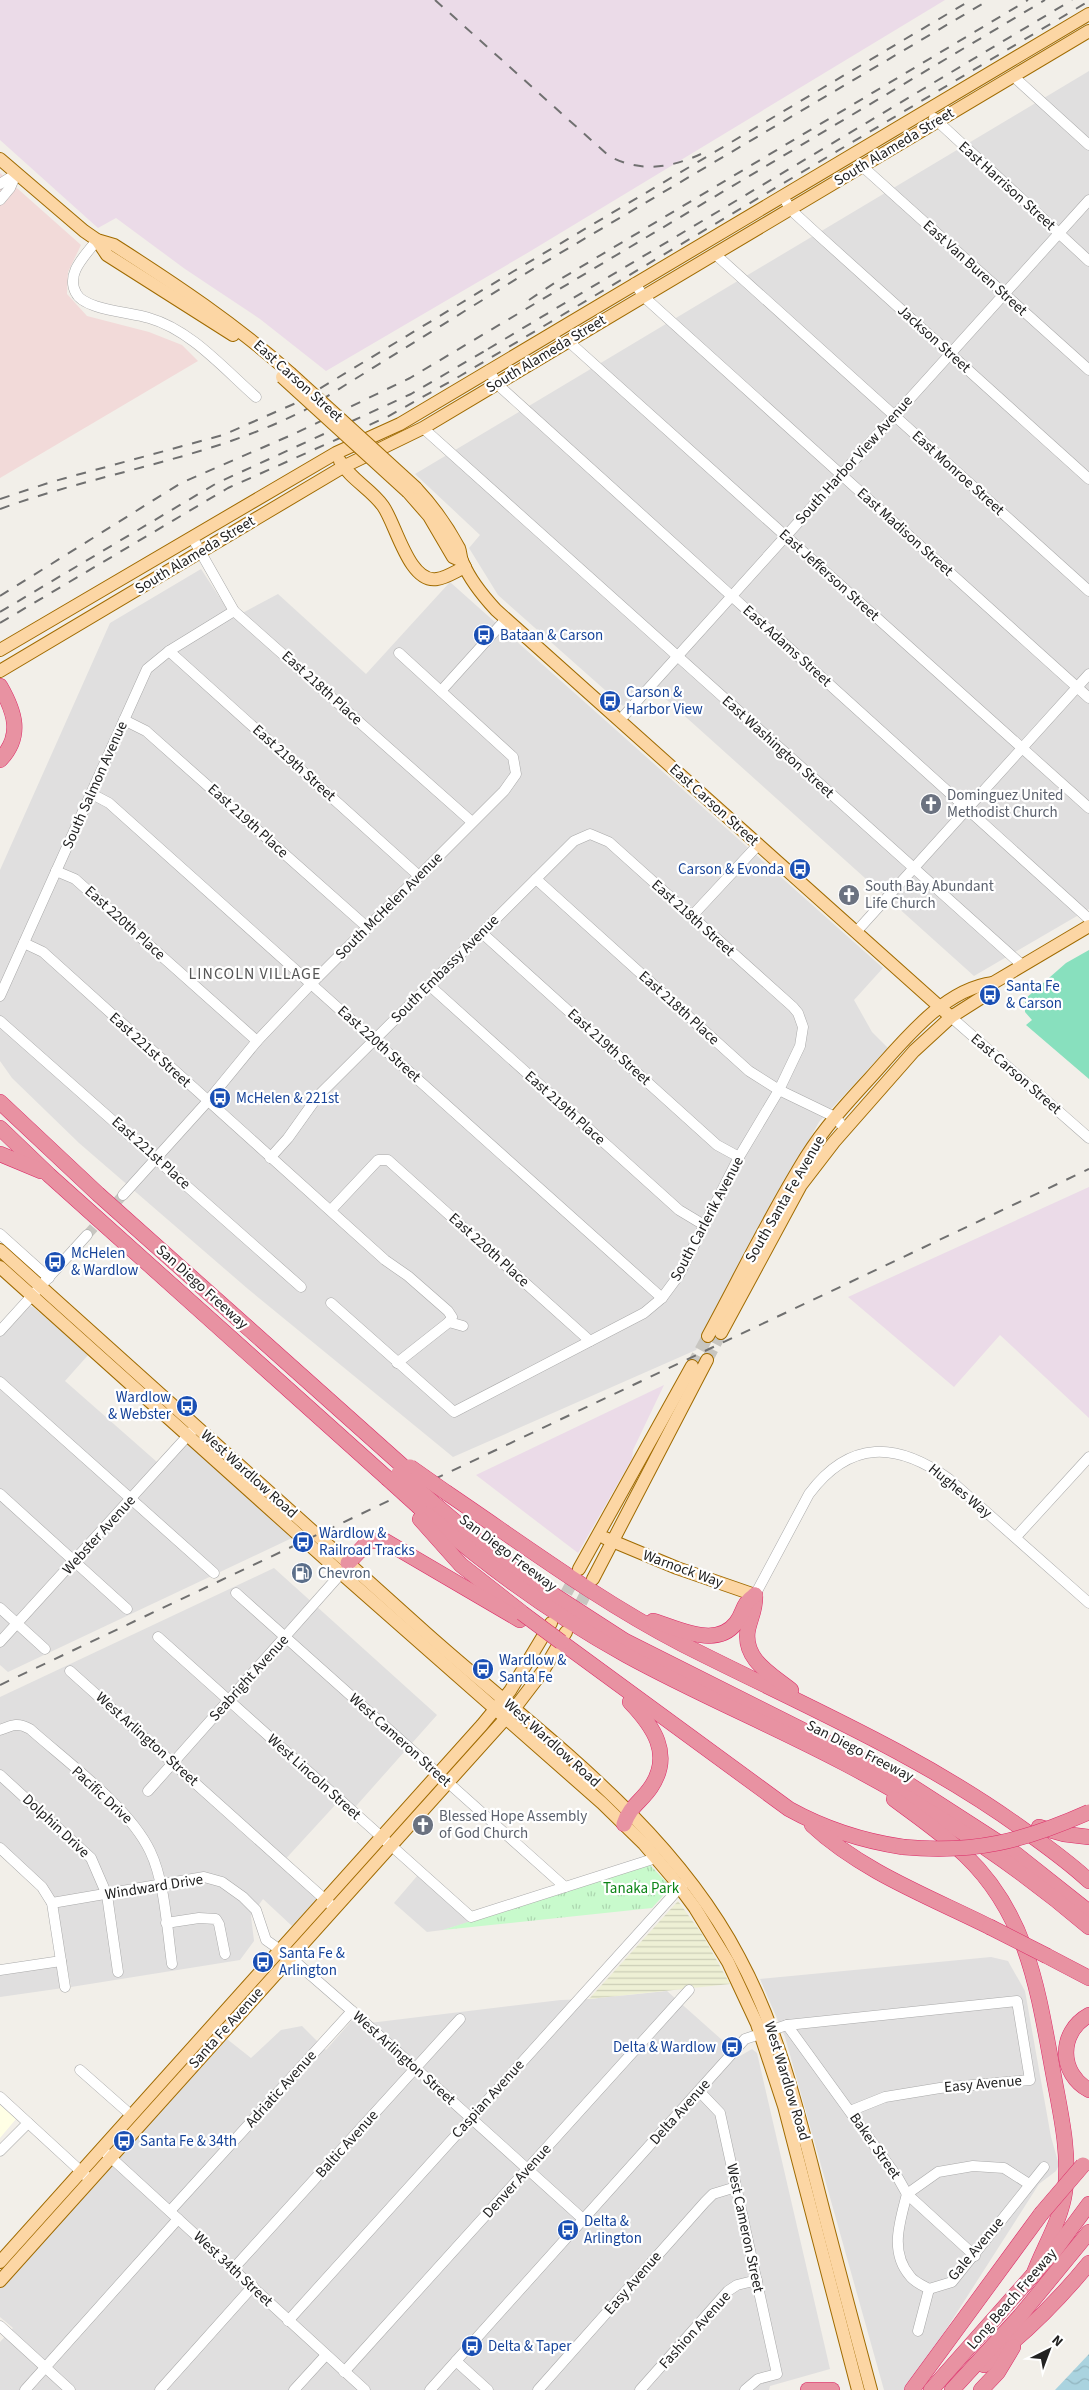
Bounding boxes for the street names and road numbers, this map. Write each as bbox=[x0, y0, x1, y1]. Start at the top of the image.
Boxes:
street label: South Alameda Street bbox=[830, 103, 958, 191]
street label: East Harrison Street bbox=[954, 137, 1060, 235]
street label: East Van Buren Street bbox=[918, 215, 1032, 321]
street label: Jackson Street bbox=[893, 300, 975, 378]
street label: South Alameda Street bbox=[482, 310, 610, 398]
street label: East Carson Street bbox=[249, 335, 347, 427]
street label: South Harbor View Avenue bbox=[790, 391, 918, 529]
street label: East Monroe Street bbox=[907, 426, 1009, 520]
street label: East Madison Street bbox=[852, 483, 958, 581]
street label: South Alameda Street bbox=[131, 511, 259, 599]
street label: East Jefferson Street bbox=[774, 524, 884, 626]
street label: East Adams Street bbox=[738, 600, 836, 692]
street label: East 218th Place bbox=[277, 646, 367, 730]
street label: East Washington Street bbox=[717, 691, 839, 803]
street label: South Salmon Avenue bbox=[57, 718, 133, 852]
street label: East 219th Street bbox=[248, 720, 340, 806]
street label: East Carson Street bbox=[665, 759, 763, 851]
street label: East 219th Place bbox=[203, 779, 293, 863]
street label: South McHelen Avenue bbox=[331, 848, 447, 964]
street label: East 218th Street bbox=[647, 875, 739, 961]
street label: East 220th Place bbox=[80, 881, 170, 965]
street label: South Embassy Avenue bbox=[386, 910, 504, 1028]
street label: East 218th Place bbox=[634, 966, 724, 1050]
street label: East 220th Street bbox=[333, 1001, 425, 1087]
street label: East 219th Street bbox=[563, 1004, 655, 1090]
street label: East 221st Street bbox=[105, 1008, 195, 1092]
street label: East Carson Street bbox=[966, 1029, 1066, 1119]
street label: East 219th Place bbox=[520, 1066, 610, 1150]
street label: East 221st Place bbox=[107, 1112, 195, 1194]
street label: South Santa Fe Avenue bbox=[740, 1132, 830, 1266]
street label: South Carlerik Avenue bbox=[665, 1153, 749, 1285]
street label: East 220th Place bbox=[444, 1208, 534, 1292]
street label: San Diego Freeway bbox=[151, 1240, 253, 1334]
street label: West Wardlow Road bbox=[196, 1425, 302, 1523]
street label: Hughes Way bbox=[924, 1459, 996, 1523]
street label: Webster Avenue bbox=[58, 1491, 140, 1579]
street label: San Diego Freeway bbox=[455, 1509, 561, 1597]
street label: Warnock Way bbox=[640, 1545, 726, 1593]
street label: Seabright Avenue bbox=[204, 1630, 294, 1726]
street label: West Arlington Street bbox=[91, 1687, 203, 1791]
street label: West Cameron Street bbox=[344, 1688, 456, 1792]
street label: West Wardlow Road bbox=[499, 1694, 605, 1792]
street label: San Diego Freeway bbox=[803, 1715, 917, 1787]
street label: West Lincoln Street bbox=[262, 1729, 366, 1825]
street label: Pacific Drive bbox=[67, 1761, 137, 1829]
street label: Dolphin Drive bbox=[18, 1789, 94, 1863]
street label: Windward Drive bbox=[103, 1869, 205, 1905]
street label: Santa Fe Avenue bbox=[184, 1983, 268, 2073]
street label: West Arlington Street bbox=[348, 2006, 460, 2110]
street label: West Wardlow Road bbox=[759, 2019, 815, 2143]
street label: Adriatic Avenue bbox=[241, 2046, 321, 2132]
street label: Caspian Avenue bbox=[447, 2055, 529, 2143]
street label: Easy Avenue bbox=[943, 2070, 1023, 2098]
street label: Delta Avenue bbox=[645, 2074, 715, 2150]
street label: Baltic Avenue bbox=[311, 2105, 383, 2183]
street label: Baker Street bbox=[844, 2109, 906, 2183]
street label: Denver Avenue bbox=[478, 2139, 556, 2223]
street label: West Cameron Street bbox=[721, 2162, 769, 2294]
street label: Gale Avenue bbox=[943, 2213, 1009, 2285]
street label: West 34th Street bbox=[189, 2227, 277, 2311]
street label: Long Beach Freeway bbox=[962, 2244, 1062, 2354]
street label: Easy Avenue bbox=[599, 2247, 667, 2319]
street label: Fashion Avenue bbox=[654, 2286, 736, 2374]

